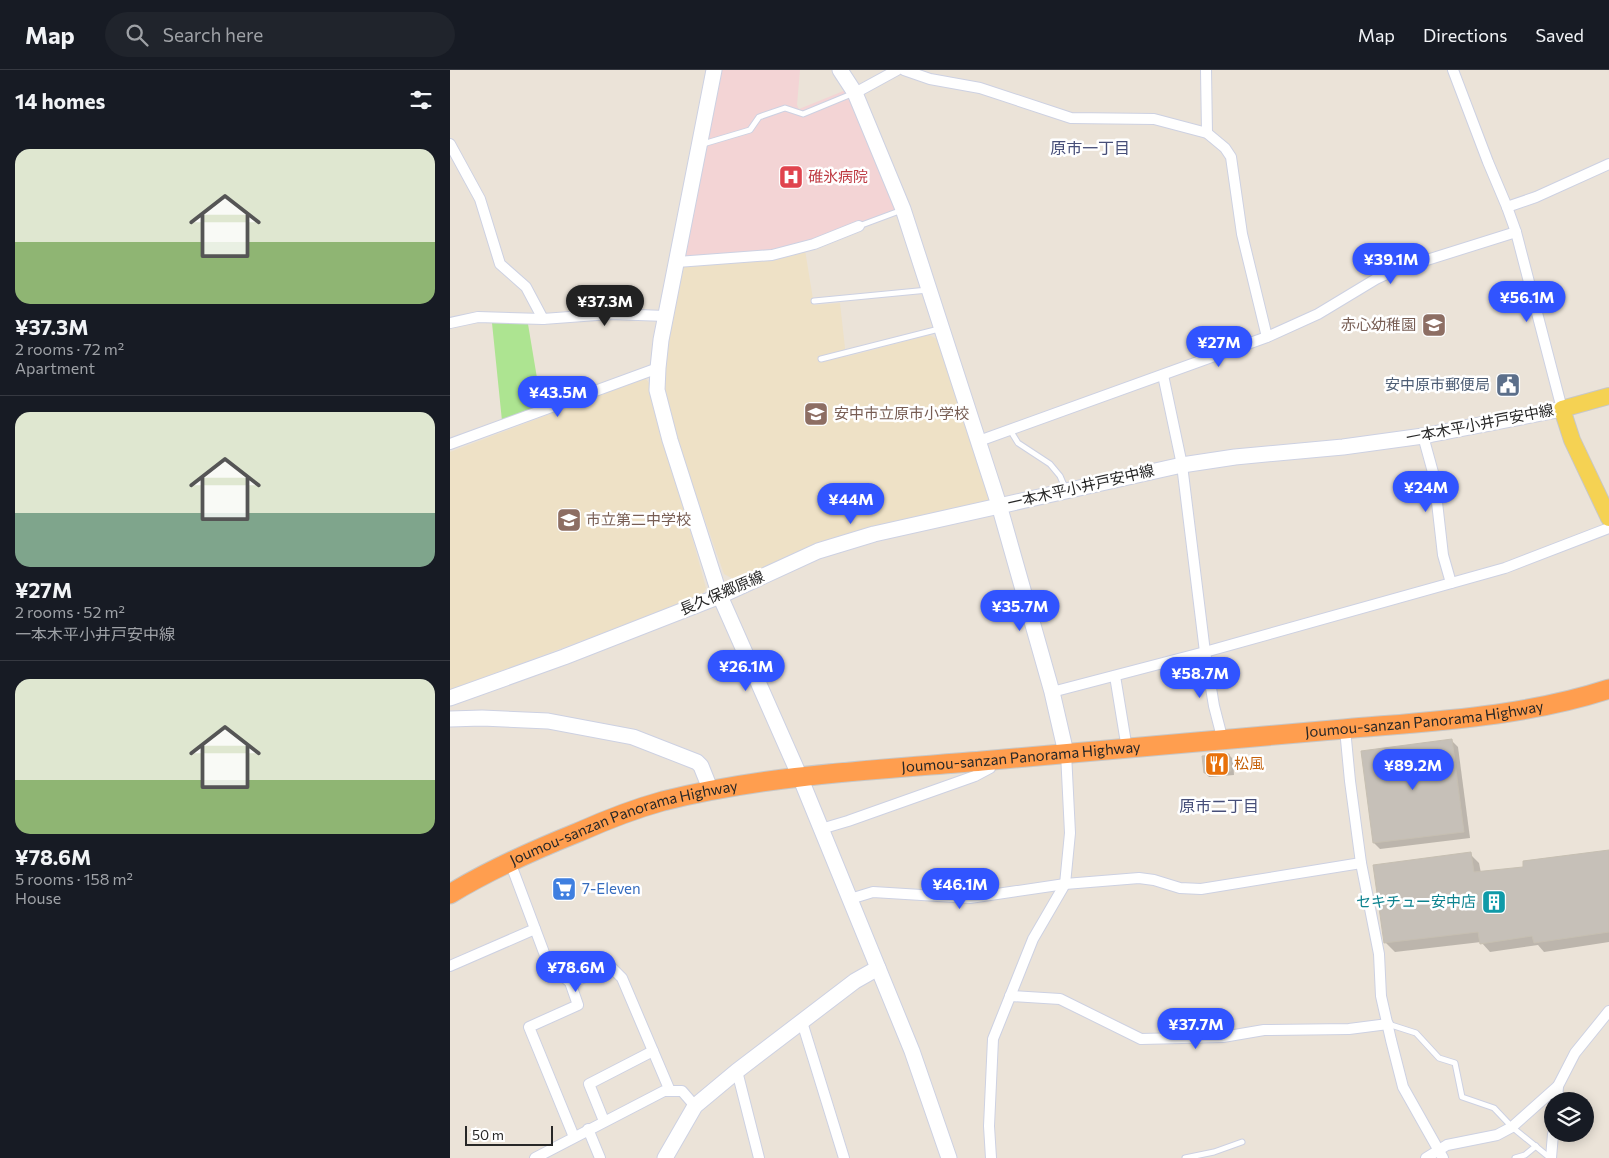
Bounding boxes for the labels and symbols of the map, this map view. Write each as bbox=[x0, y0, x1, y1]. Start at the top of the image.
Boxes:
district label: 原市一丁目 bbox=[1050, 138, 1130, 157]
hospital icon: 碓氷病院 bbox=[778, 164, 804, 190]
place label: 碓氷病院 bbox=[808, 167, 868, 185]
pin: ¥39.1M bbox=[1350, 242, 1432, 285]
pin: ¥56.1M bbox=[1486, 280, 1568, 323]
pin: ¥37.3M bbox=[564, 284, 646, 327]
school or university icon: 赤心幼稚園 bbox=[1421, 312, 1447, 338]
place label: 赤心幼稚園 bbox=[1341, 315, 1416, 333]
pin: ¥27M bbox=[1189, 326, 1249, 368]
public building icon: 安中原市郵便局 bbox=[1495, 372, 1521, 398]
place label: 安中原市郵便局 bbox=[1385, 375, 1490, 393]
pin: ¥43.5M bbox=[517, 376, 599, 418]
street label: 一本木平小井戸安中線 bbox=[1404, 400, 1555, 446]
school or university icon: 安中市立原市小学校 bbox=[803, 401, 829, 427]
place label: 安中市立原市小学校 bbox=[834, 404, 969, 422]
street label: 一本木平小井戸安中線 bbox=[1006, 460, 1156, 512]
pin: ¥24M bbox=[1396, 470, 1456, 513]
pin: ¥44M bbox=[821, 482, 881, 525]
school or university icon: 市立第二中学校 bbox=[556, 507, 582, 533]
place label: 市立第二中学校 bbox=[586, 510, 691, 528]
street label: 長久保郷原線 bbox=[677, 566, 767, 618]
pin: ¥35.7M bbox=[979, 590, 1061, 632]
pin: ¥26.1M bbox=[705, 650, 787, 692]
pin: ¥58.7M bbox=[1159, 656, 1241, 699]
street label: Joumou-sanzan Panorama Highway bbox=[1304, 696, 1545, 741]
street label: Joumou-sanzan Panorama Highway bbox=[901, 737, 1142, 775]
pin: ¥89.2M bbox=[1372, 748, 1454, 791]
restaurant icon: 松風 bbox=[1204, 751, 1230, 777]
place label: 松風 bbox=[1234, 754, 1264, 772]
street label: Joumou-sanzan Panorama Highway bbox=[507, 776, 739, 869]
district label: 原市二丁目 bbox=[1179, 796, 1259, 815]
pin: ¥46.1M bbox=[919, 868, 1001, 910]
supermarket icon: 7-Eleven bbox=[551, 876, 577, 902]
place label: 7-Eleven bbox=[582, 879, 641, 897]
building icon: セキチュー安中店 bbox=[1481, 889, 1507, 915]
place label: セキチュー安中店 bbox=[1356, 892, 1476, 910]
pin: ¥78.6M bbox=[535, 950, 617, 993]
pin: ¥37.7M bbox=[1155, 1008, 1237, 1050]
scale bar bbox=[465, 1123, 552, 1146]

